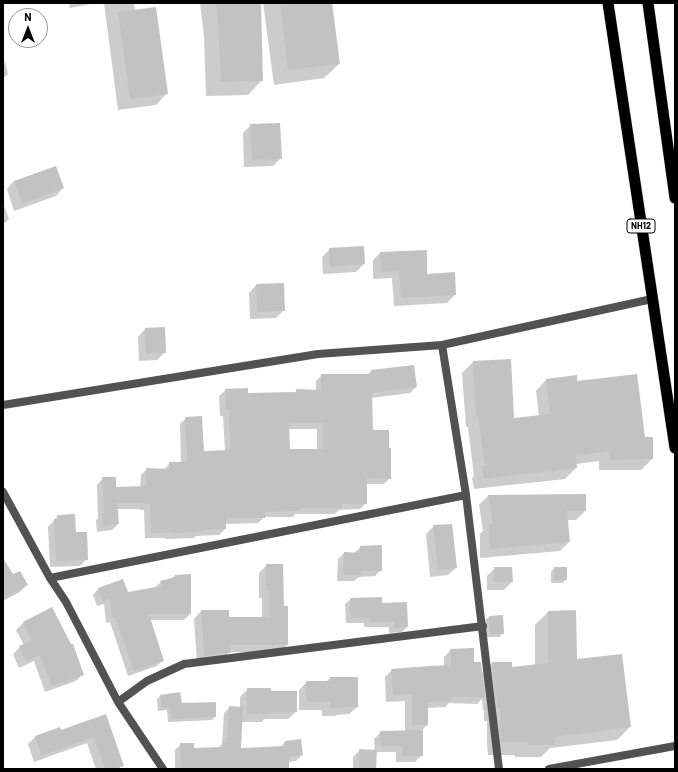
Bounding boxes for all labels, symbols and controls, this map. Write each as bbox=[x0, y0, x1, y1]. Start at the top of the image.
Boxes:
north arrow bbox=[8, 8, 48, 48]
text: N bbox=[24, 10, 32, 23]
road number: NH12 bbox=[627, 219, 655, 233]

